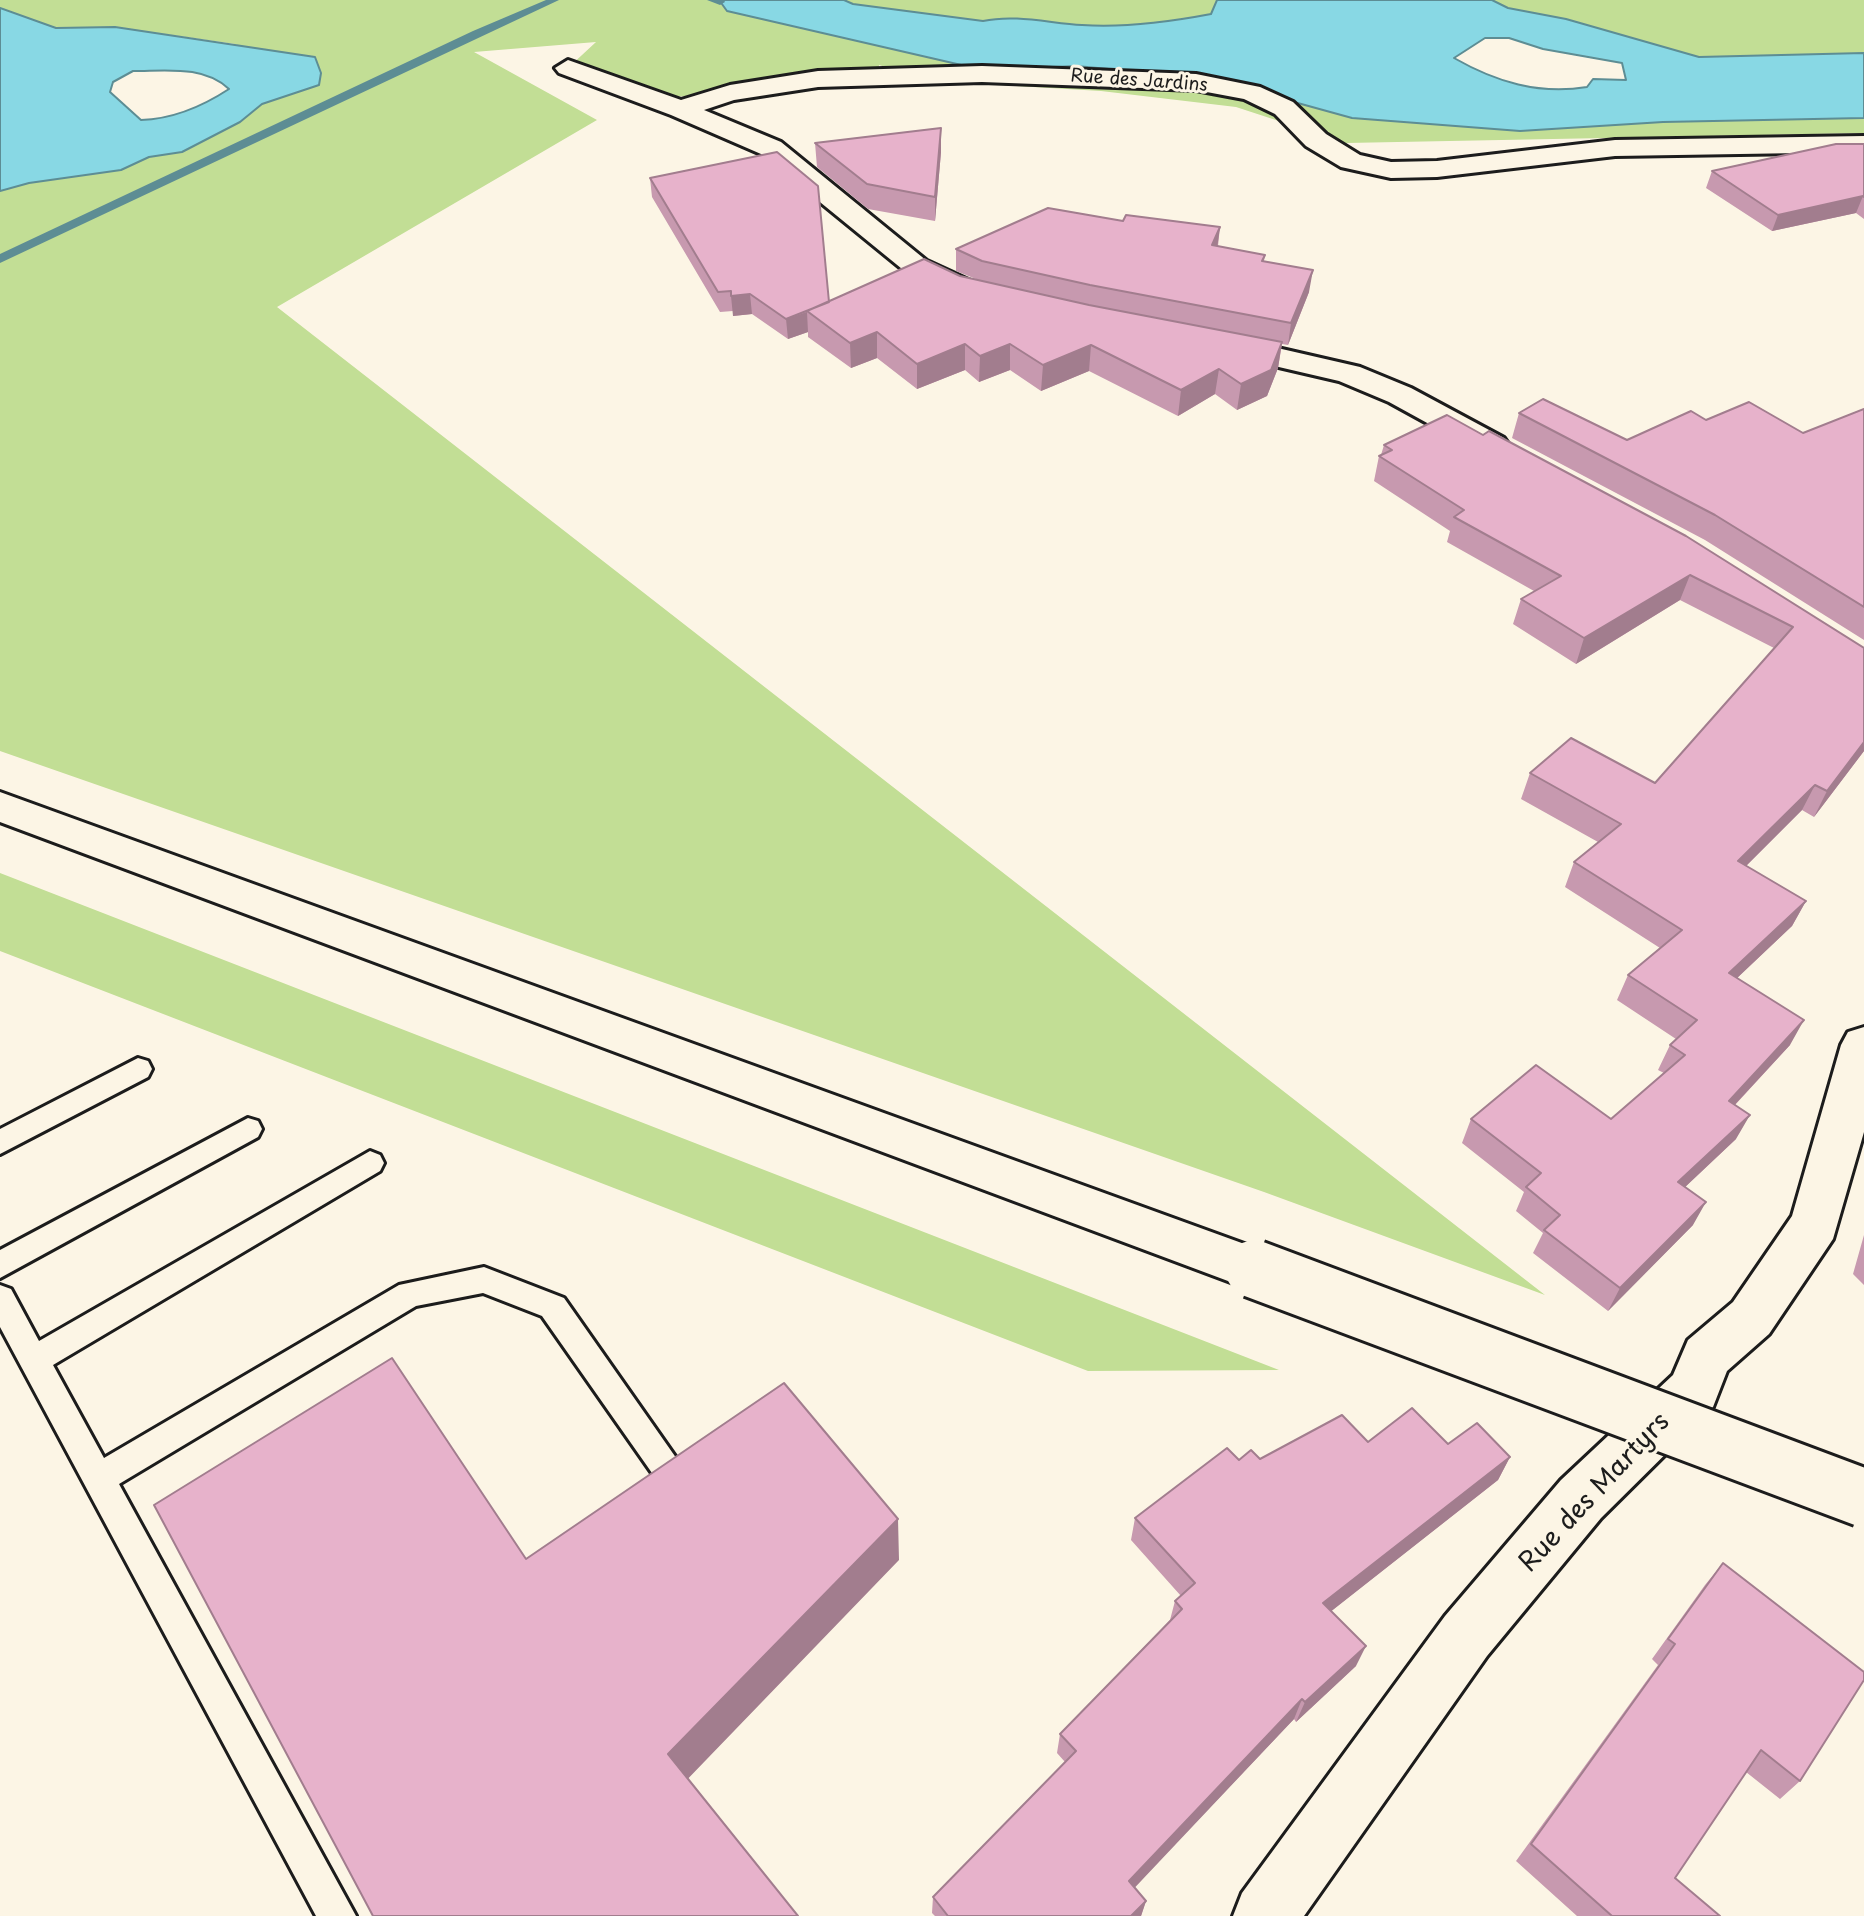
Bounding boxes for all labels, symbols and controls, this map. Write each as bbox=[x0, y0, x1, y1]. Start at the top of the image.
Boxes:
street label: Rue des Jardins bbox=[1070, 65, 1208, 97]
street label: Rue des Martyrs bbox=[1513, 1407, 1677, 1579]

